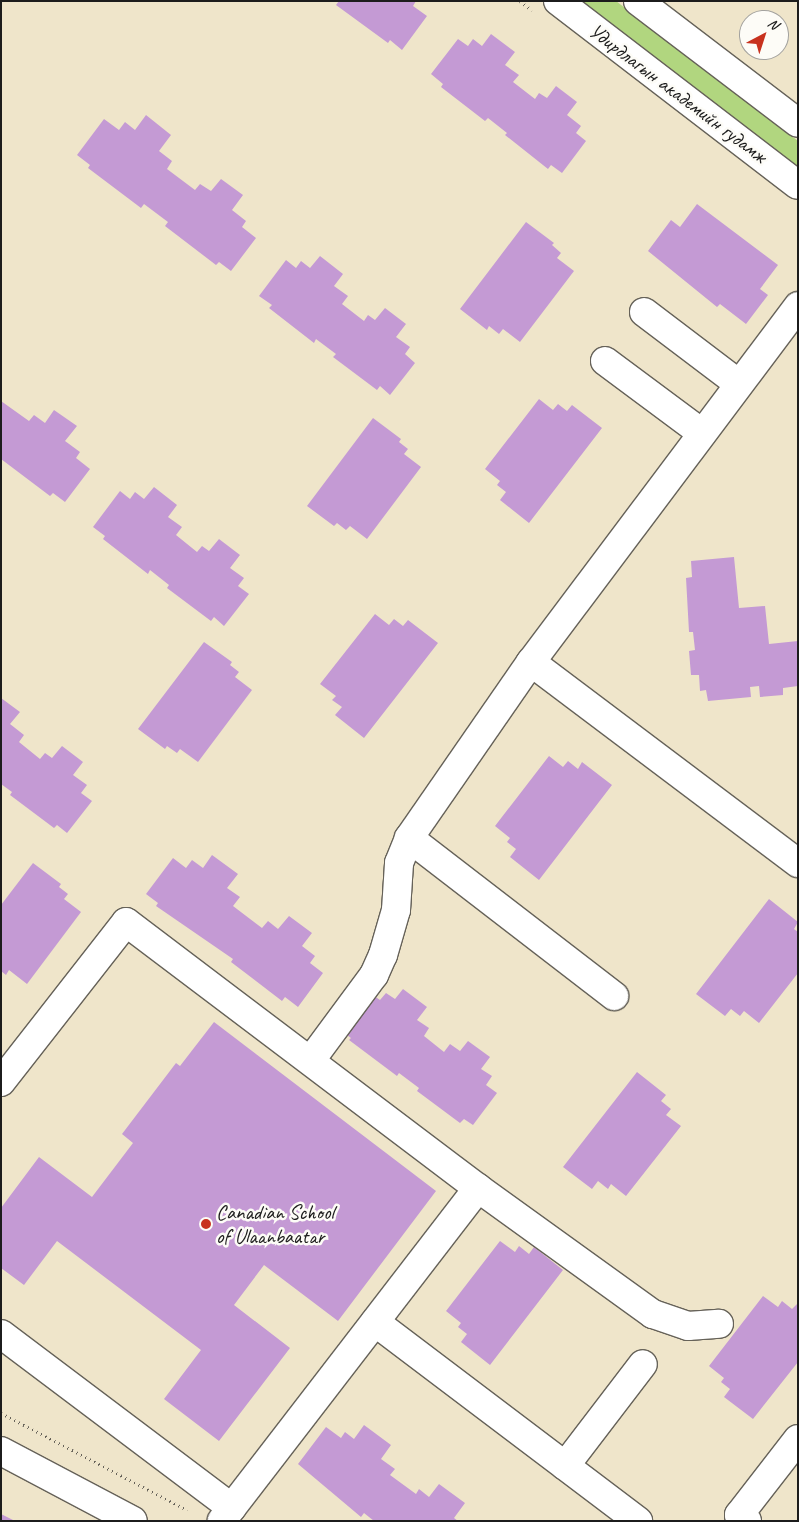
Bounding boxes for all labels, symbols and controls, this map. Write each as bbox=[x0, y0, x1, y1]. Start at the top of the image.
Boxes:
north arrow bbox=[739, 10, 789, 60]
text: N bbox=[765, 15, 782, 33]
street label: Удирдлагын академийн гудамж bbox=[584, 17, 772, 169]
place label: Canadian School of Ulaanbaatar bbox=[216, 1199, 334, 1249]
marker: Canadian School of Ulaanbaatar bbox=[200, 1218, 212, 1230]

